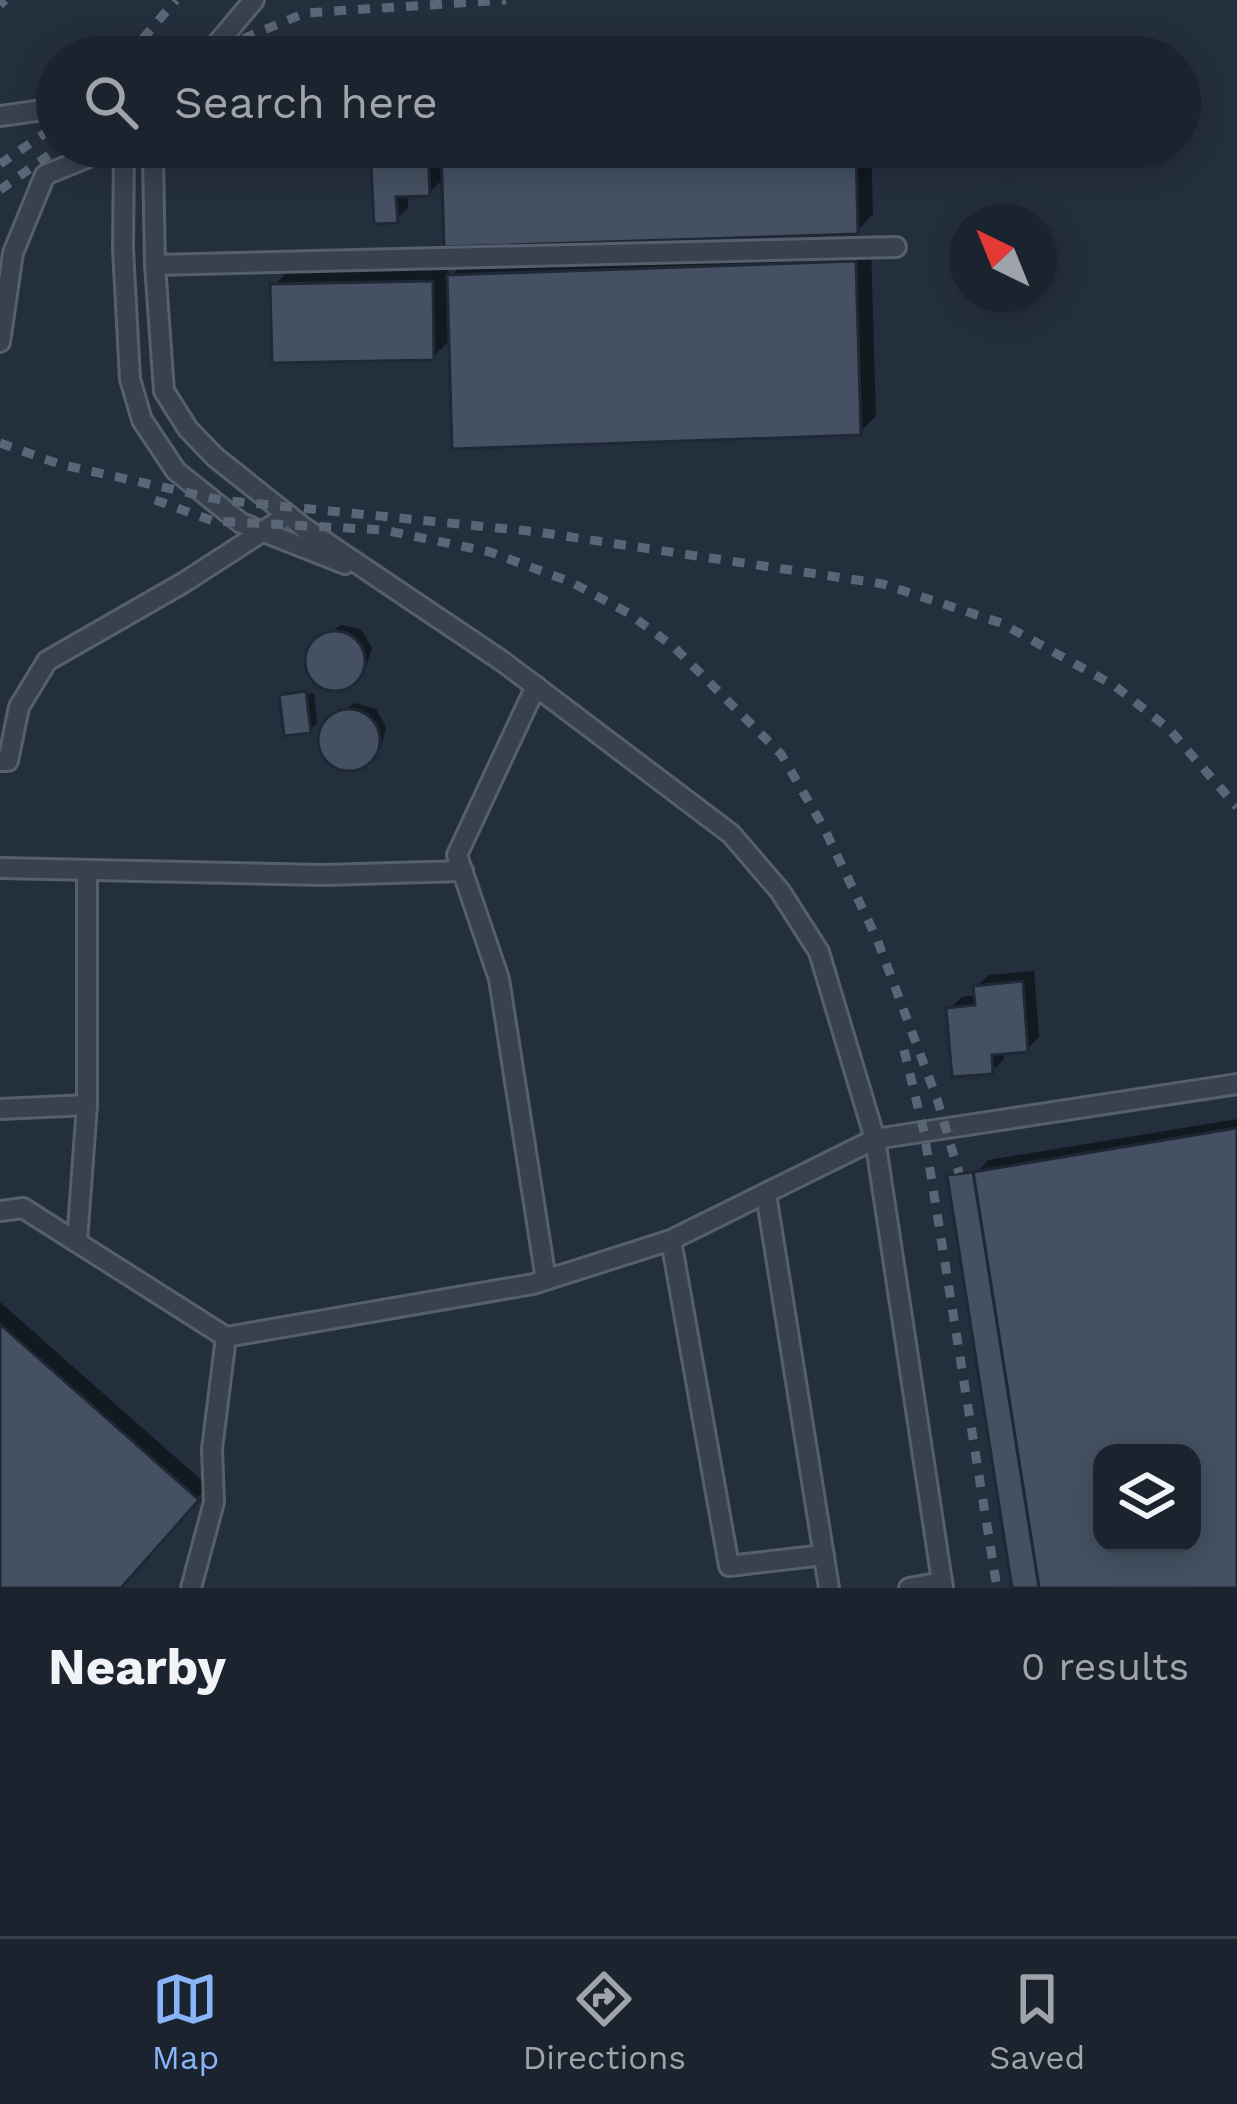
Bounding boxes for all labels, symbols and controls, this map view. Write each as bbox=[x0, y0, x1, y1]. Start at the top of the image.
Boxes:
search box bbox=[36, 36, 1201, 168]
icon: search bbox=[78, 69, 144, 135]
text: Search here bbox=[174, 76, 438, 129]
north arrow bbox=[949, 204, 1057, 312]
map controls bbox=[1093, 1444, 1201, 1552]
button: layers bbox=[1093, 1444, 1201, 1552]
text: Nearby bbox=[48, 1637, 226, 1696]
text: 0 results bbox=[1021, 1644, 1189, 1689]
tab: Map bbox=[152, 1966, 219, 2077]
tab: Directions bbox=[523, 1966, 686, 2077]
tab: Saved bbox=[989, 1966, 1085, 2077]

